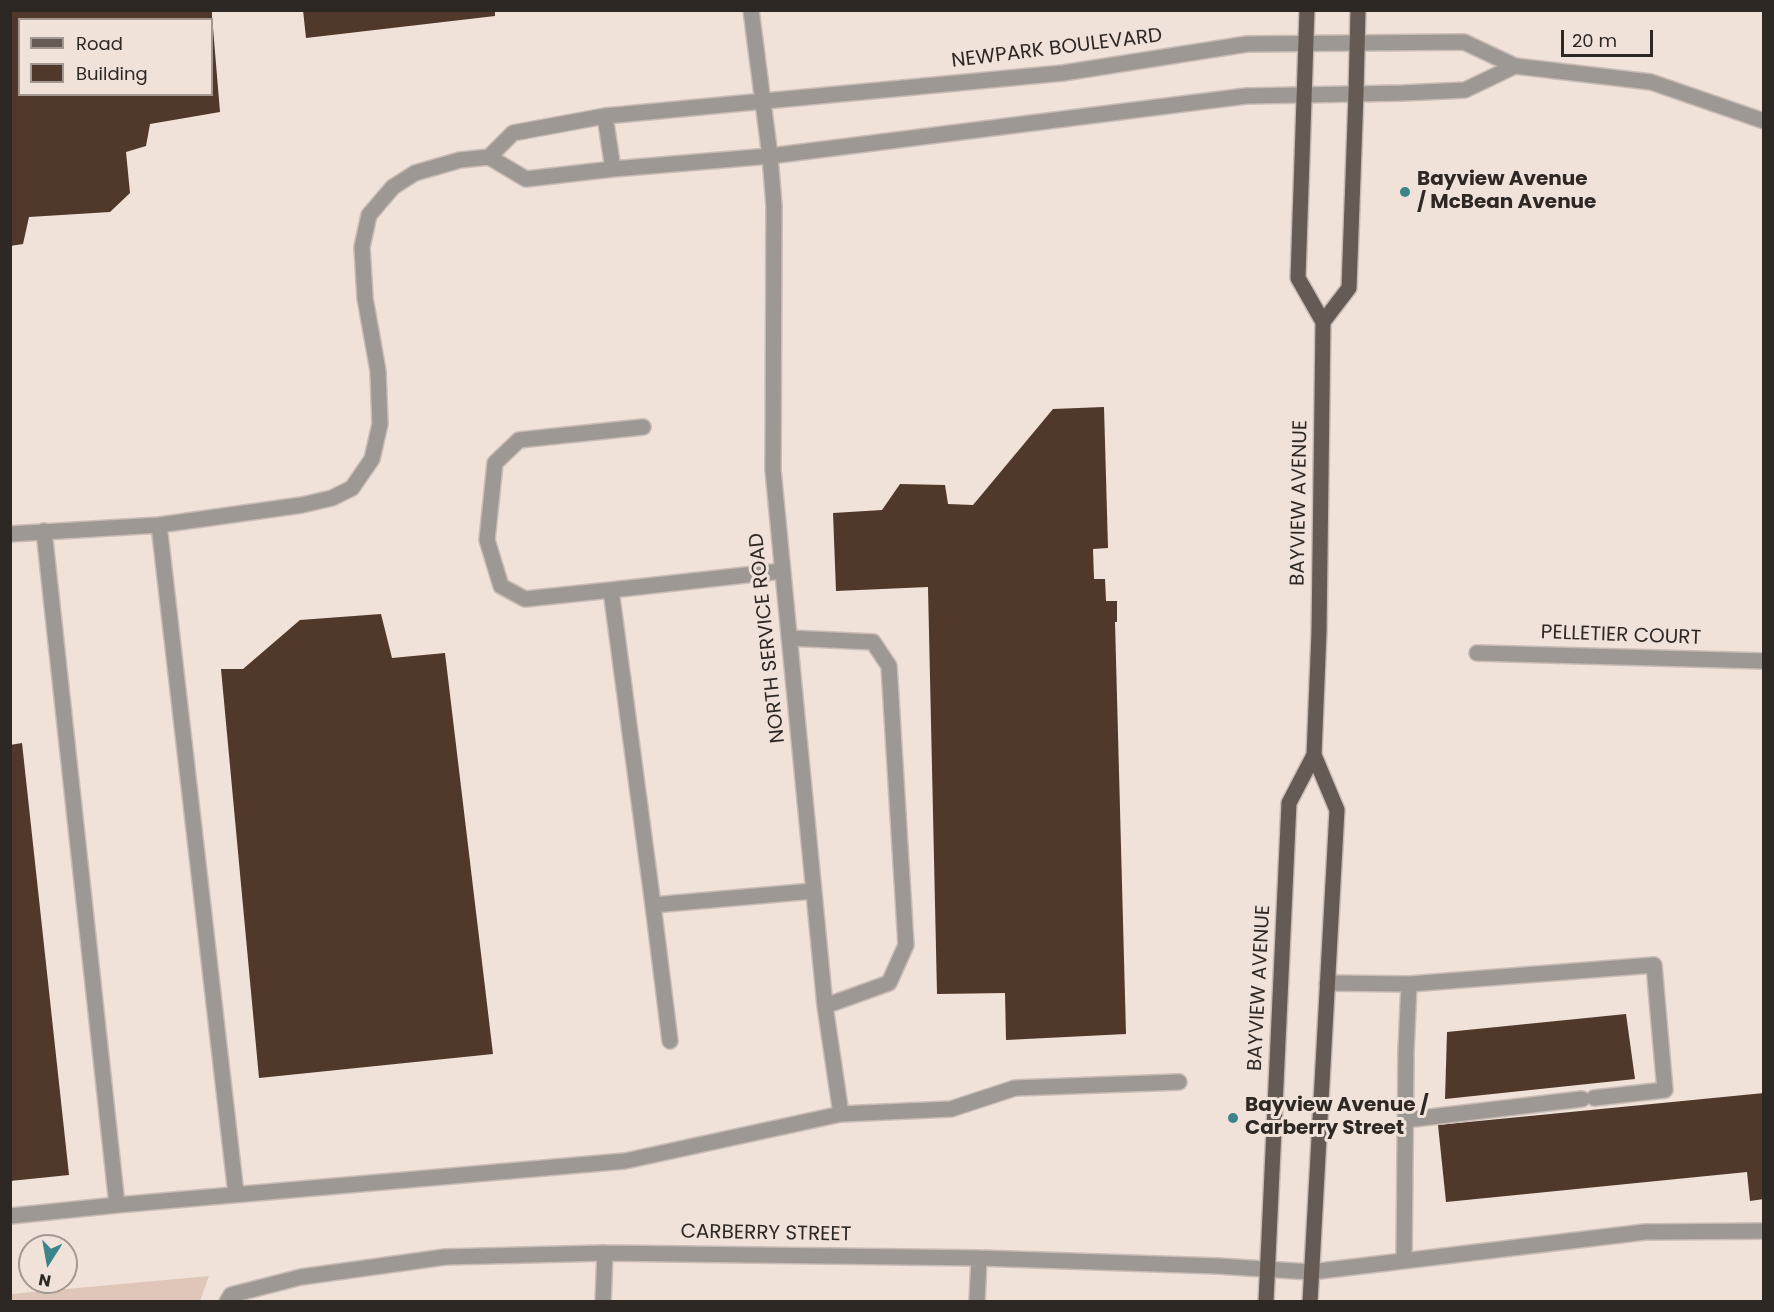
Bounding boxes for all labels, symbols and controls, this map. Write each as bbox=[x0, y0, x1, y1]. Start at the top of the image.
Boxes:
legend bbox=[18, 18, 213, 96]
scale bar bbox=[1564, 18, 1656, 56]
street label: NEWPARK BOULEVARD bbox=[950, 24, 1164, 74]
text: 20 m bbox=[1572, 28, 1617, 53]
text: Road bbox=[76, 31, 123, 56]
text: Building bbox=[76, 61, 148, 86]
place label: Bayview Avenue / McBean Avenue bbox=[1417, 168, 1596, 215]
marker: Bayview Avenue / McBean Avenue bbox=[1398, 185, 1412, 199]
street label: BAYVIEW AVENUE bbox=[1287, 420, 1313, 586]
street label: NORTH SERVICE ROAD bbox=[745, 532, 791, 744]
street label: PELLETIER COURT bbox=[1540, 621, 1702, 651]
street label: BAYVIEW AVENUE bbox=[1244, 904, 1276, 1072]
place label: Bayview Avenue / Carberry Street bbox=[1245, 1094, 1429, 1141]
marker: Bayview Avenue / Carberry Street bbox=[1226, 1111, 1240, 1125]
street label: CARBERRY STREET bbox=[680, 1221, 852, 1247]
north arrow bbox=[18, 1234, 78, 1294]
text: N bbox=[37, 1268, 53, 1293]

